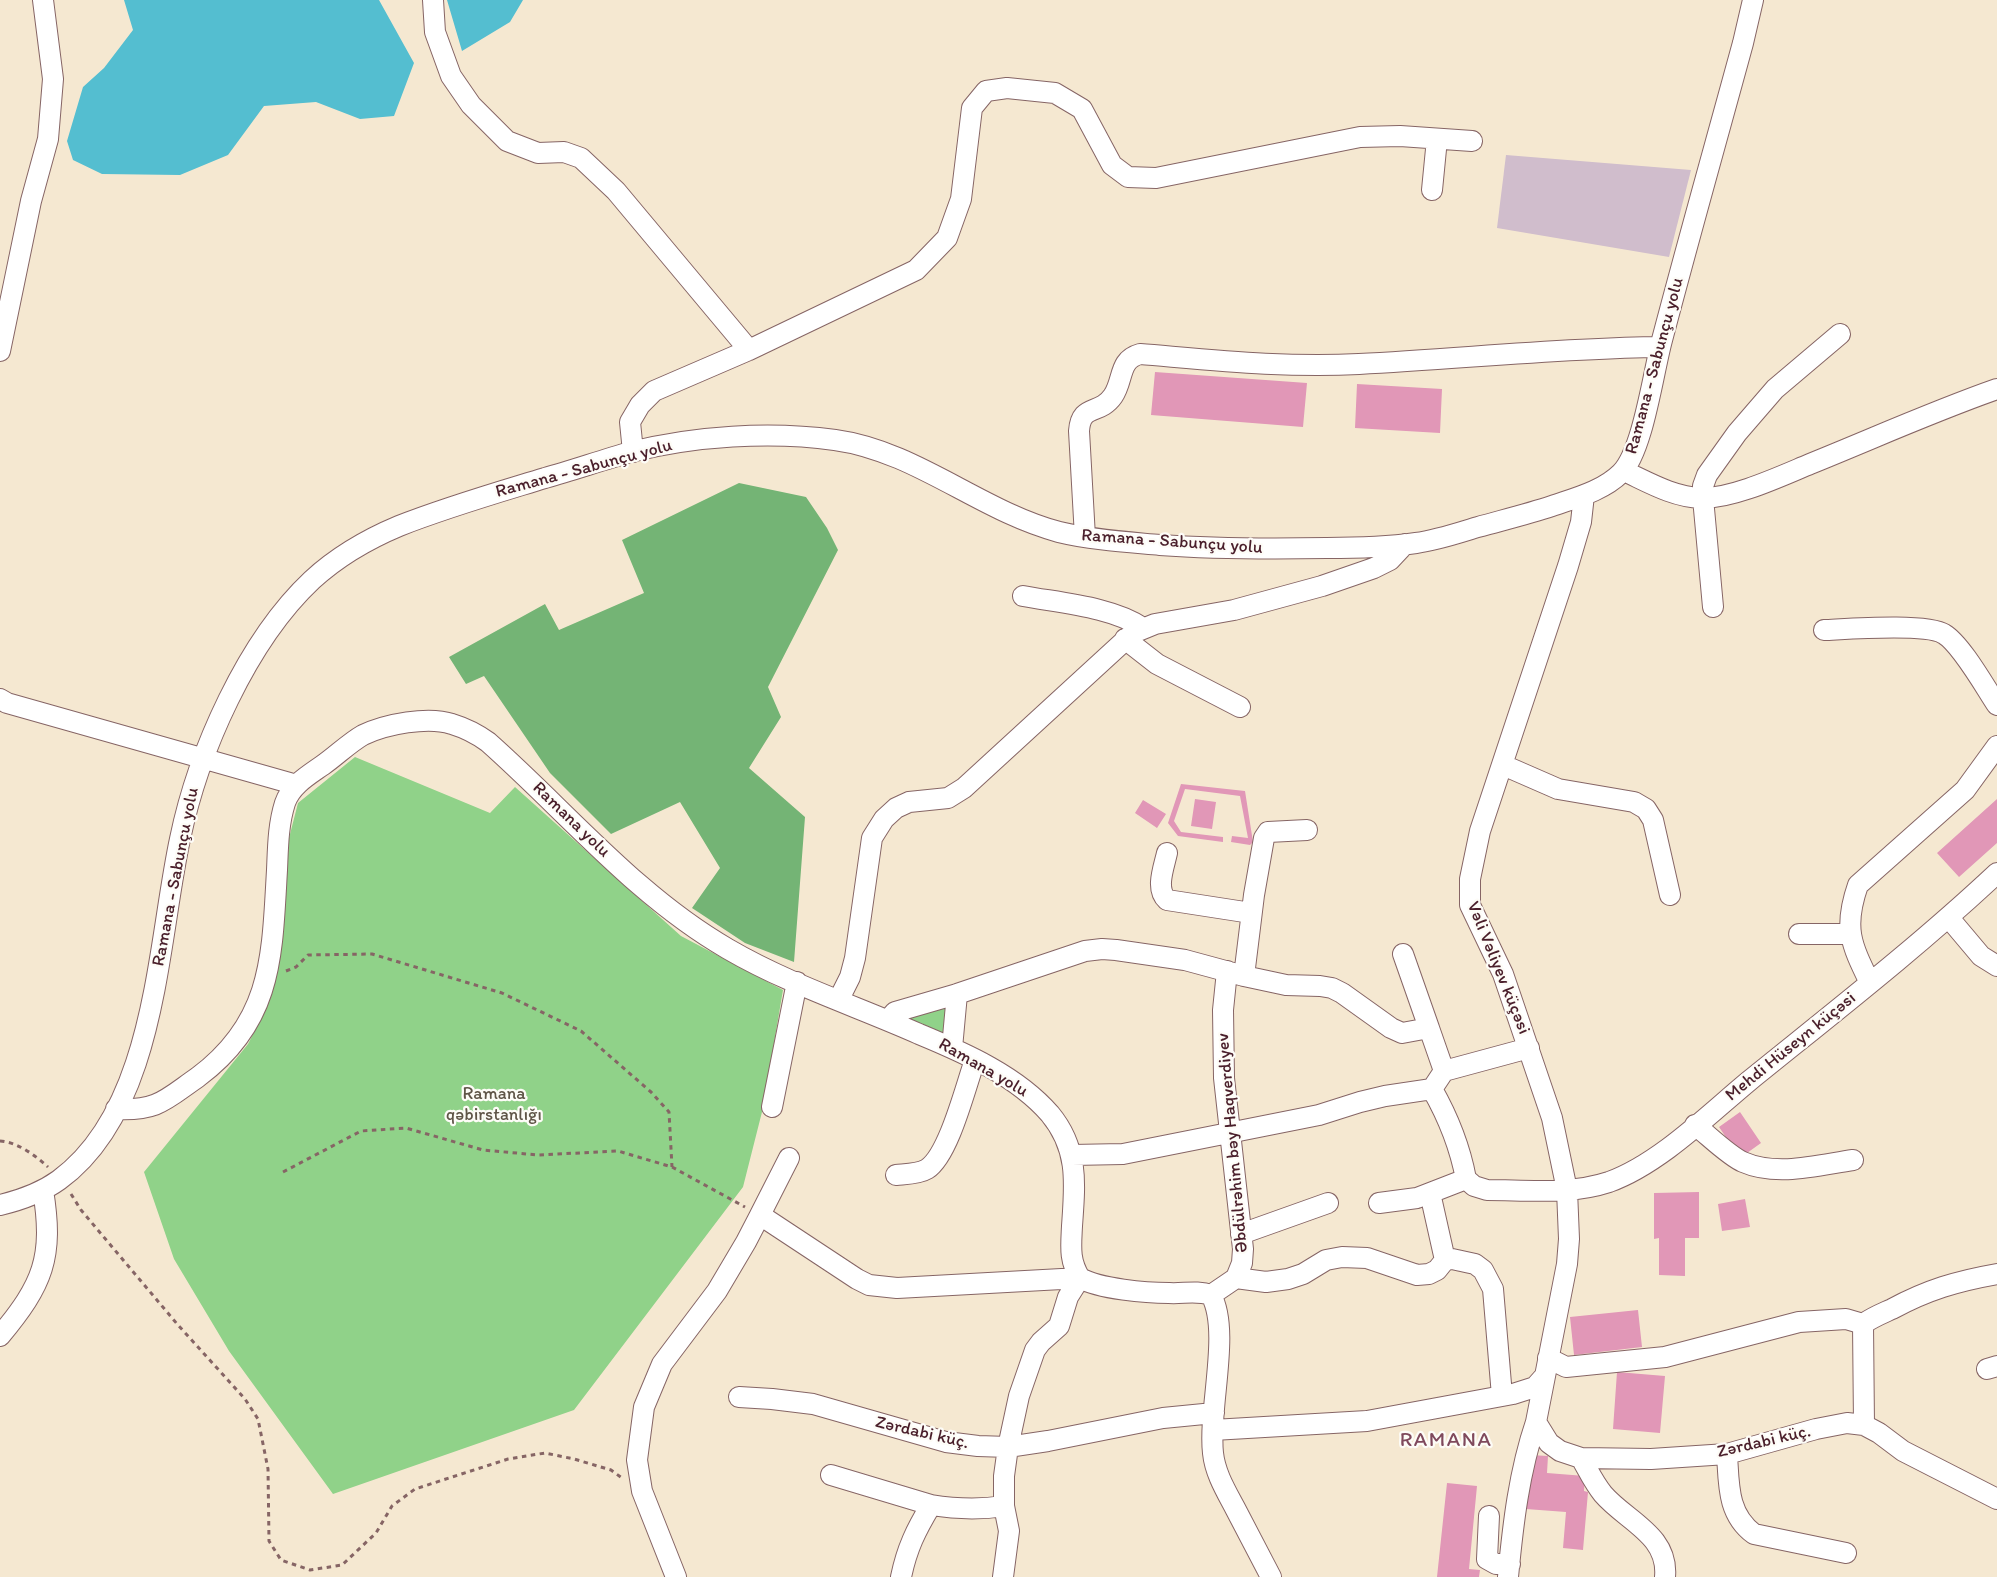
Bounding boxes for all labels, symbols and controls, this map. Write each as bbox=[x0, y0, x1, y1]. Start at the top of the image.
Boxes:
street label: Ramana - Sabunçu yolu bbox=[1621, 275, 1689, 457]
street label: Ramana - Sabunçu yolu bbox=[493, 435, 675, 503]
street label: Ramana - Sabunçu yolu bbox=[1081, 525, 1263, 559]
street label: Ramana yolu bbox=[528, 778, 614, 862]
street label: Ramana - Sabunçu yolu bbox=[148, 786, 204, 968]
street label: Vəli Vəliyev küçəsi bbox=[1462, 898, 1534, 1038]
street label: Mehdi Hüseyn küçəsi bbox=[1721, 988, 1861, 1106]
street label: Əbdülrəhim bəy Haqverdiyev bbox=[1213, 1032, 1253, 1254]
street label: Ramana yolu bbox=[934, 1034, 1032, 1102]
park label: Ramana qəbirstanlığı bbox=[446, 1083, 542, 1126]
street label: Zərdabi küç. bbox=[873, 1412, 971, 1454]
street label: Zərdabi küç. bbox=[1715, 1421, 1813, 1463]
district label: RAMANA bbox=[1399, 1428, 1493, 1454]

